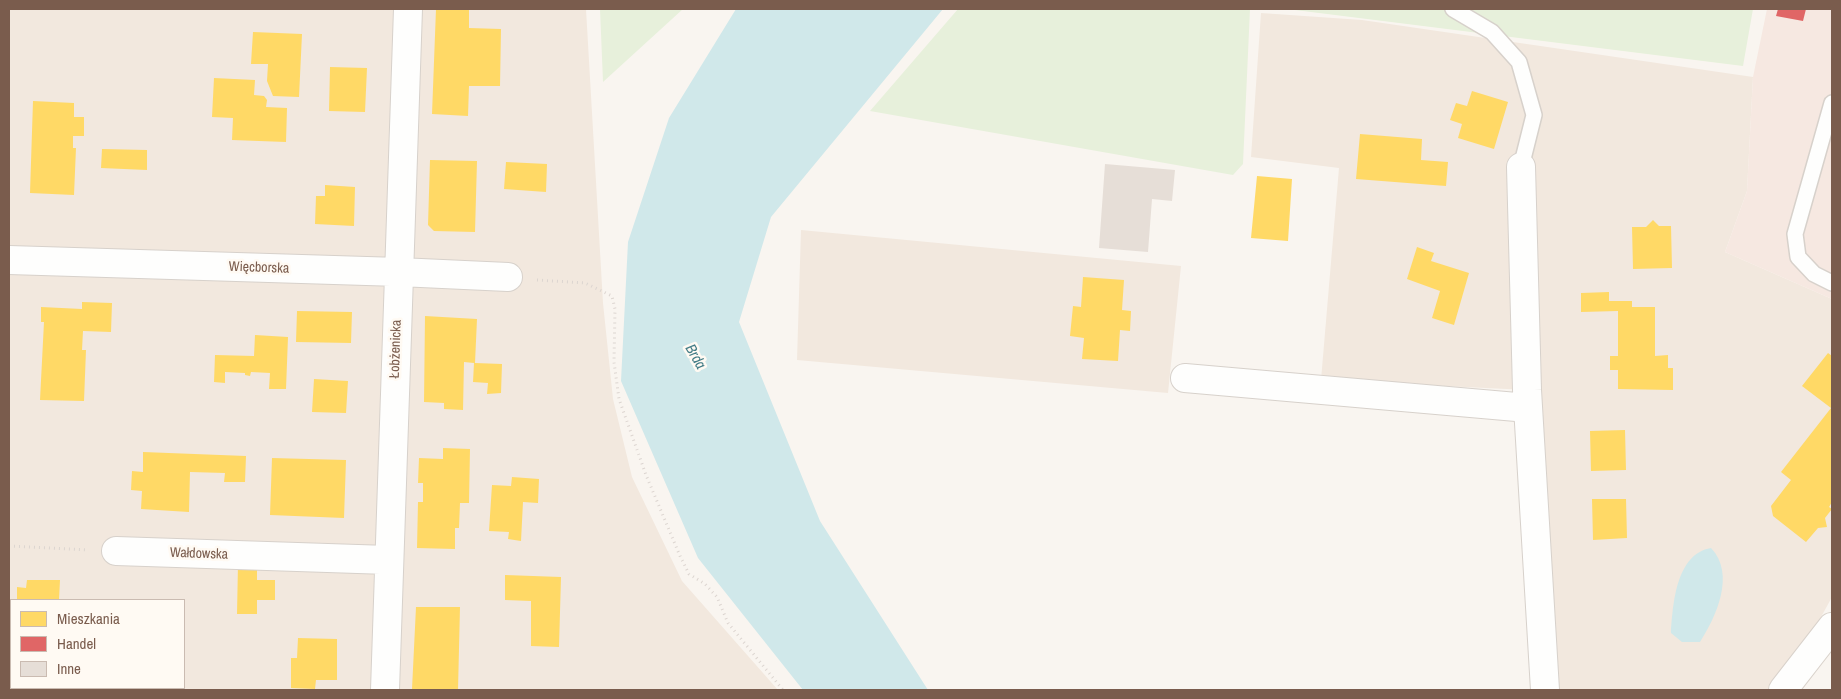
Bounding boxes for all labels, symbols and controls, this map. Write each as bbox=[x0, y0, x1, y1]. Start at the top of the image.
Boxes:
street label: Więcborska bbox=[228, 259, 290, 277]
street label: Łobżenicka bbox=[387, 319, 405, 379]
water label: Brda bbox=[681, 341, 709, 373]
street label: Wałdowska bbox=[170, 545, 228, 563]
legend bbox=[10, 599, 185, 689]
text: Mieszkania bbox=[57, 608, 120, 629]
text: Handel bbox=[57, 633, 96, 654]
text: Inne bbox=[57, 658, 81, 679]

